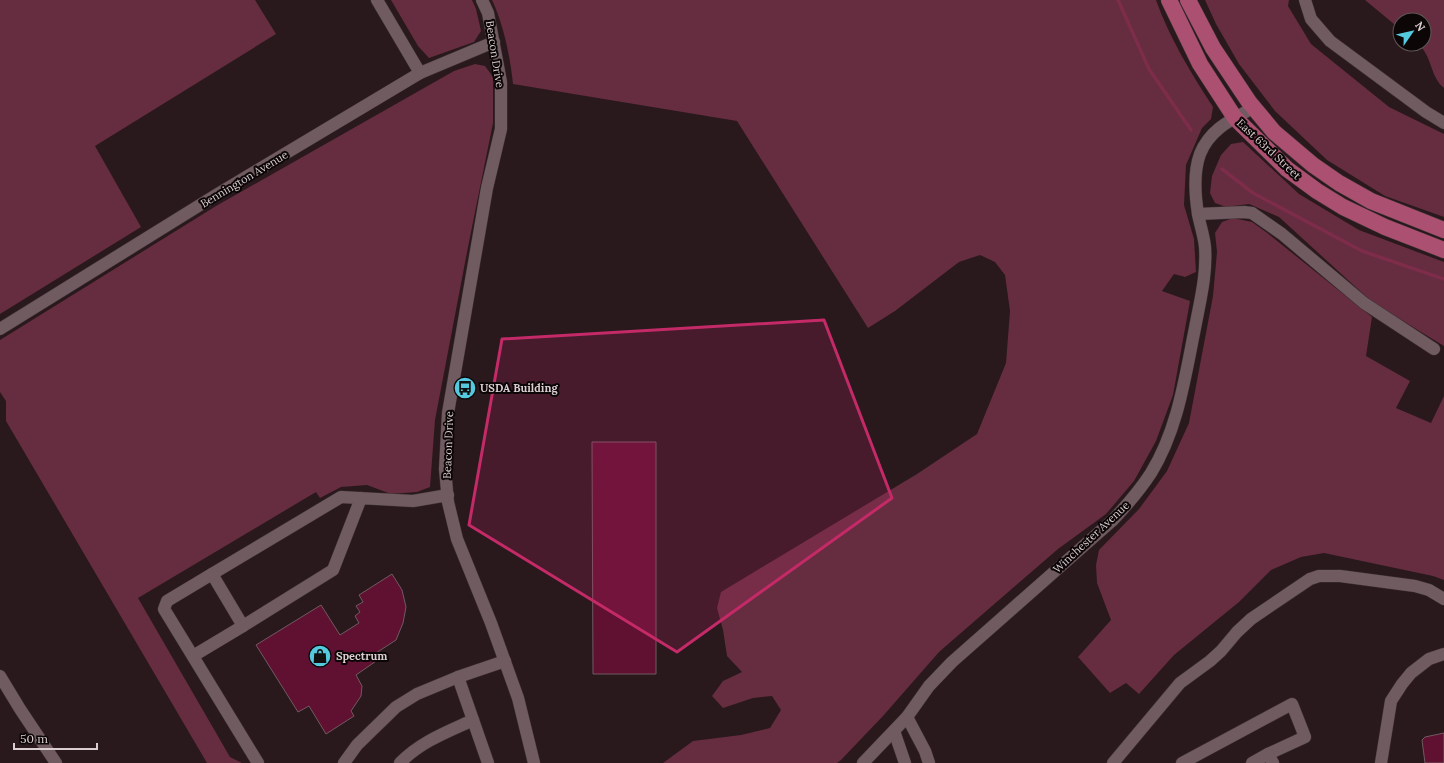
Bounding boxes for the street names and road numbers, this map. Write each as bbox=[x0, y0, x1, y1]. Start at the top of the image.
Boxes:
street label: Beacon Drive bbox=[483, 19, 507, 89]
street label: East 63rd Street bbox=[1234, 116, 1305, 183]
street label: Bennington Avenue bbox=[198, 147, 290, 211]
street label: Beacon Drive bbox=[440, 411, 456, 479]
street label: Winchester Avenue bbox=[1050, 498, 1132, 576]

